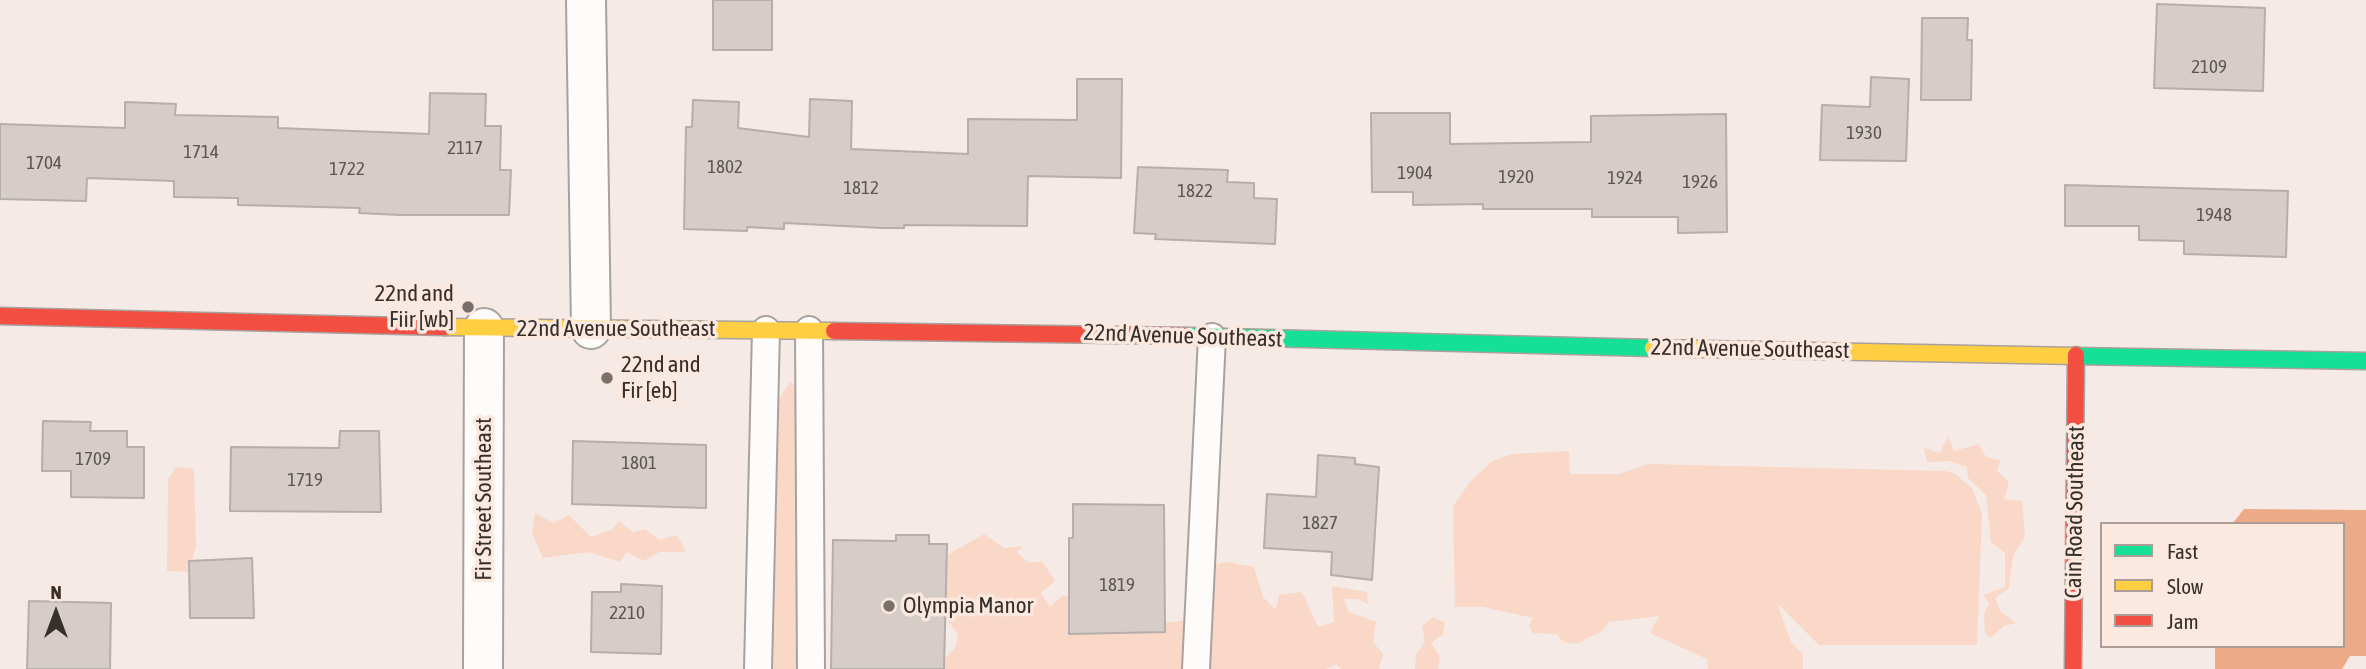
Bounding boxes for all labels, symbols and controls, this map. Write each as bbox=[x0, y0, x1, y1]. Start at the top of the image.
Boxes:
house number: 2109 bbox=[2191, 56, 2227, 78]
house number: 1930 bbox=[1846, 122, 1882, 144]
house number: 2117 bbox=[447, 137, 483, 159]
house number: 1714 bbox=[183, 141, 219, 163]
house number: 1704 bbox=[26, 152, 62, 174]
house number: 1802 bbox=[707, 156, 743, 178]
house number: 1722 bbox=[329, 158, 365, 180]
house number: 1904 bbox=[1397, 162, 1433, 184]
house number: 1920 bbox=[1498, 166, 1534, 188]
house number: 1924 bbox=[1607, 167, 1643, 189]
house number: 1926 bbox=[1682, 171, 1718, 193]
house number: 1812 bbox=[843, 177, 879, 199]
house number: 1822 bbox=[1177, 180, 1213, 202]
house number: 1948 bbox=[2196, 204, 2232, 226]
place label: 22nd and Fiir [wb] bbox=[374, 280, 454, 334]
marker: 22nd and Fiir [wb] bbox=[460, 299, 476, 315]
street label: 22nd Avenue Southeast bbox=[517, 315, 715, 343]
street label: 22nd Avenue Southeast bbox=[1083, 319, 1283, 353]
street label: 22nd Avenue Southeast bbox=[1650, 333, 1850, 365]
place label: 22nd and Fir [eb] bbox=[621, 351, 701, 405]
marker: 22nd and Fir [eb] bbox=[599, 370, 615, 386]
street label: Fir Street Southeast bbox=[470, 417, 498, 581]
street label: Cain Road Southeast bbox=[2060, 425, 2090, 599]
house number: 1709 bbox=[75, 448, 111, 470]
house number: 1801 bbox=[621, 452, 657, 474]
house number: 1719 bbox=[287, 469, 323, 491]
house number: 1827 bbox=[1302, 512, 1338, 534]
legend bbox=[2100, 522, 2345, 648]
text: Fast bbox=[2167, 539, 2198, 563]
house number: 1819 bbox=[1099, 574, 1135, 596]
text: Slow bbox=[2167, 574, 2203, 598]
north arrow bbox=[21, 578, 91, 648]
text: N bbox=[50, 581, 62, 603]
place label: Olympia Manor bbox=[903, 592, 1033, 620]
marker: Olympia Manor bbox=[881, 598, 897, 614]
house number: 2210 bbox=[609, 602, 645, 624]
text: Jam bbox=[2167, 609, 2199, 633]

